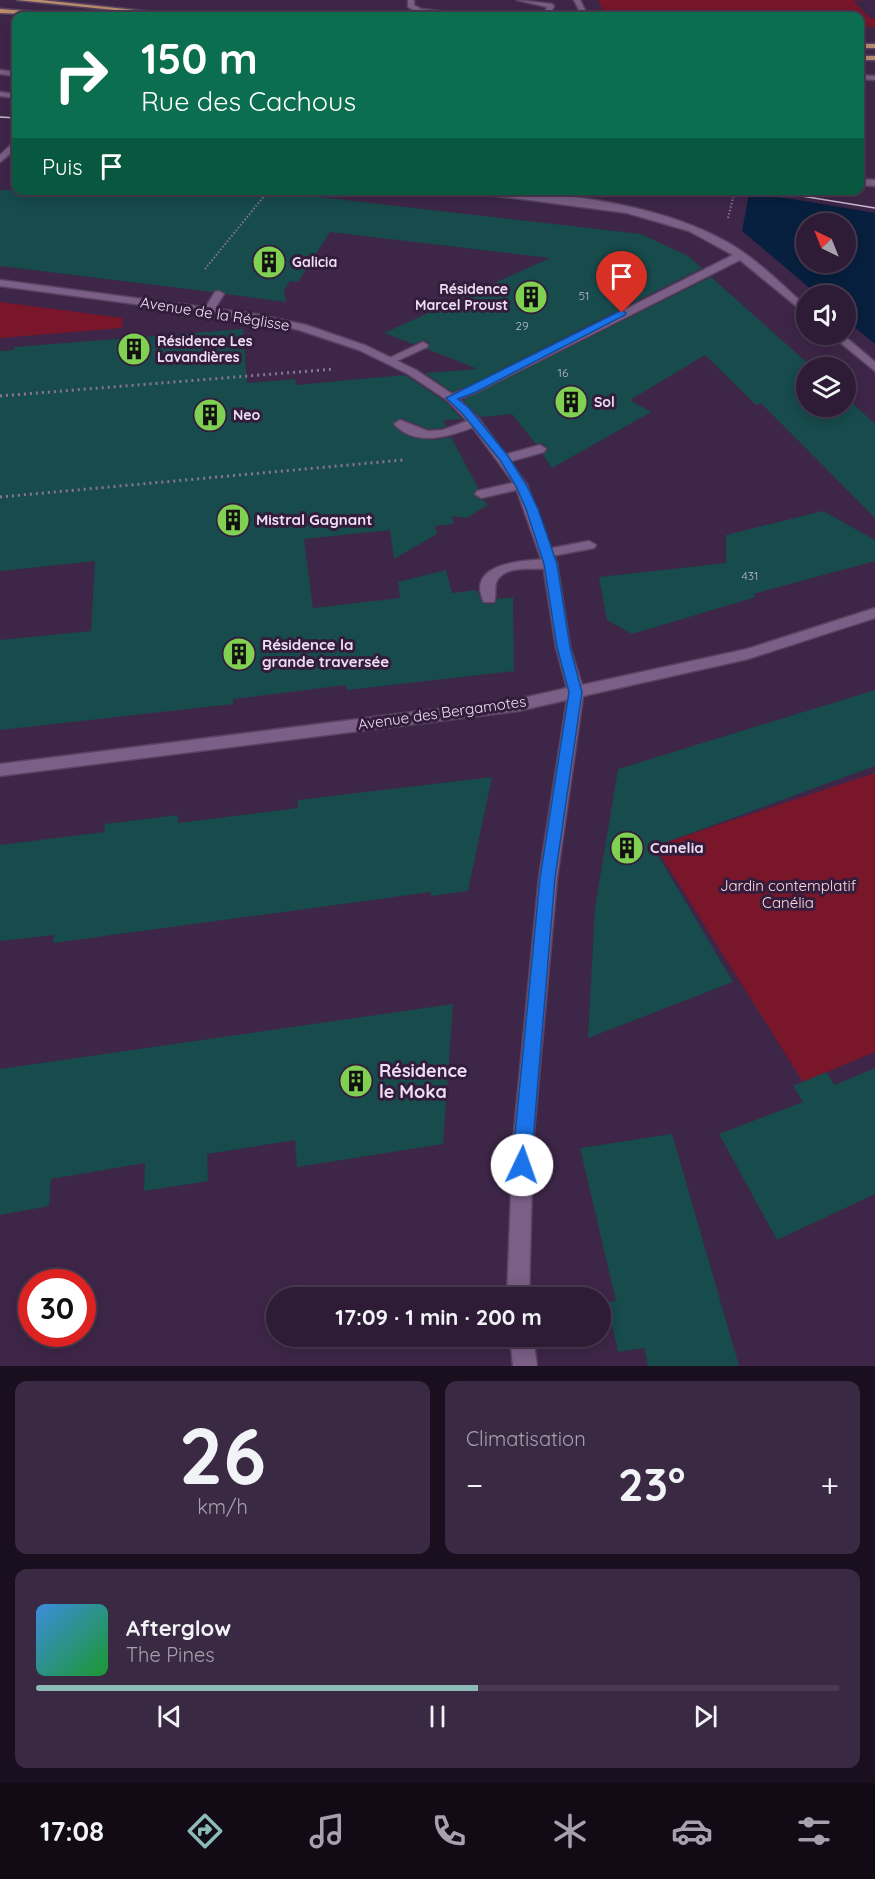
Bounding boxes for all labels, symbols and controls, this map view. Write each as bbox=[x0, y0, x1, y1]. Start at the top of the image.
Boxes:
text: 150 m bbox=[141, 32, 258, 85]
icon: right bbox=[42, 36, 120, 114]
text: Rue des Cachous bbox=[141, 84, 356, 118]
icon: arrive bbox=[95, 150, 128, 183]
text: Puis bbox=[42, 153, 83, 181]
north arrow bbox=[796, 213, 856, 273]
map controls bbox=[796, 213, 856, 417]
building icon: Galicia bbox=[251, 244, 287, 280]
pin bbox=[596, 251, 647, 313]
place label: Galicia bbox=[292, 253, 337, 271]
icon: arrive bbox=[605, 260, 638, 293]
building icon: Résidence Marcel Proust bbox=[513, 279, 549, 315]
place label: Résidence Marcel Proust bbox=[415, 280, 508, 314]
button: sound bbox=[796, 285, 856, 345]
house number: 51 bbox=[579, 288, 589, 303]
street label: Avenue de la Réglisse bbox=[139, 292, 291, 335]
house number: 29 bbox=[515, 318, 529, 333]
building icon: Résidence Les Lavandières bbox=[116, 331, 152, 367]
place label: Résidence Les Lavandières bbox=[157, 332, 253, 366]
button: layers bbox=[796, 357, 856, 417]
house number: 16 bbox=[558, 365, 569, 380]
building icon: Sol bbox=[553, 384, 589, 420]
place label: Sol bbox=[594, 393, 615, 411]
building icon: Neo bbox=[192, 397, 228, 433]
place label: Neo bbox=[233, 406, 261, 424]
building icon: Mistral Gagnant bbox=[215, 502, 251, 538]
place label: Mistral Gagnant bbox=[256, 510, 372, 529]
house number: 431 bbox=[741, 568, 759, 583]
place label: Résidence la grande traversée bbox=[262, 635, 389, 671]
building icon: Résidence la grande traversée bbox=[221, 636, 257, 672]
street label: Avenue des Bergamotes bbox=[357, 691, 527, 734]
building icon: Canelia bbox=[609, 830, 645, 866]
place label: Canelia bbox=[650, 838, 704, 857]
park label: Jardin contemplatif Canélia bbox=[720, 876, 857, 912]
place label: Résidence le Moka bbox=[379, 1059, 467, 1103]
building icon: Résidence le Moka bbox=[338, 1063, 374, 1099]
position arrow bbox=[490, 1133, 554, 1197]
speed limit sign: 30 bbox=[18, 1269, 96, 1347]
text: 17:09 · 1 min · 200 m bbox=[335, 1303, 542, 1331]
text: 26 bbox=[179, 1406, 266, 1504]
text: Climatisation bbox=[466, 1426, 586, 1451]
text: 23° bbox=[618, 1456, 686, 1512]
text: − bbox=[466, 1464, 483, 1505]
text: + bbox=[820, 1464, 839, 1505]
text: km/h bbox=[197, 1494, 248, 1519]
text: Afterglow bbox=[126, 1614, 231, 1642]
text: The Pines bbox=[126, 1642, 215, 1667]
icon: previous bbox=[153, 1700, 186, 1733]
icon: pause bbox=[421, 1700, 454, 1733]
icon: next bbox=[689, 1700, 722, 1733]
icon: directions bbox=[184, 1810, 226, 1852]
icon: music bbox=[306, 1810, 348, 1852]
icon: phone bbox=[428, 1810, 470, 1852]
icon: climate bbox=[549, 1810, 591, 1852]
icon: car bbox=[671, 1810, 713, 1852]
icon: filters bbox=[793, 1810, 835, 1852]
text: 17:08 bbox=[40, 1814, 104, 1848]

